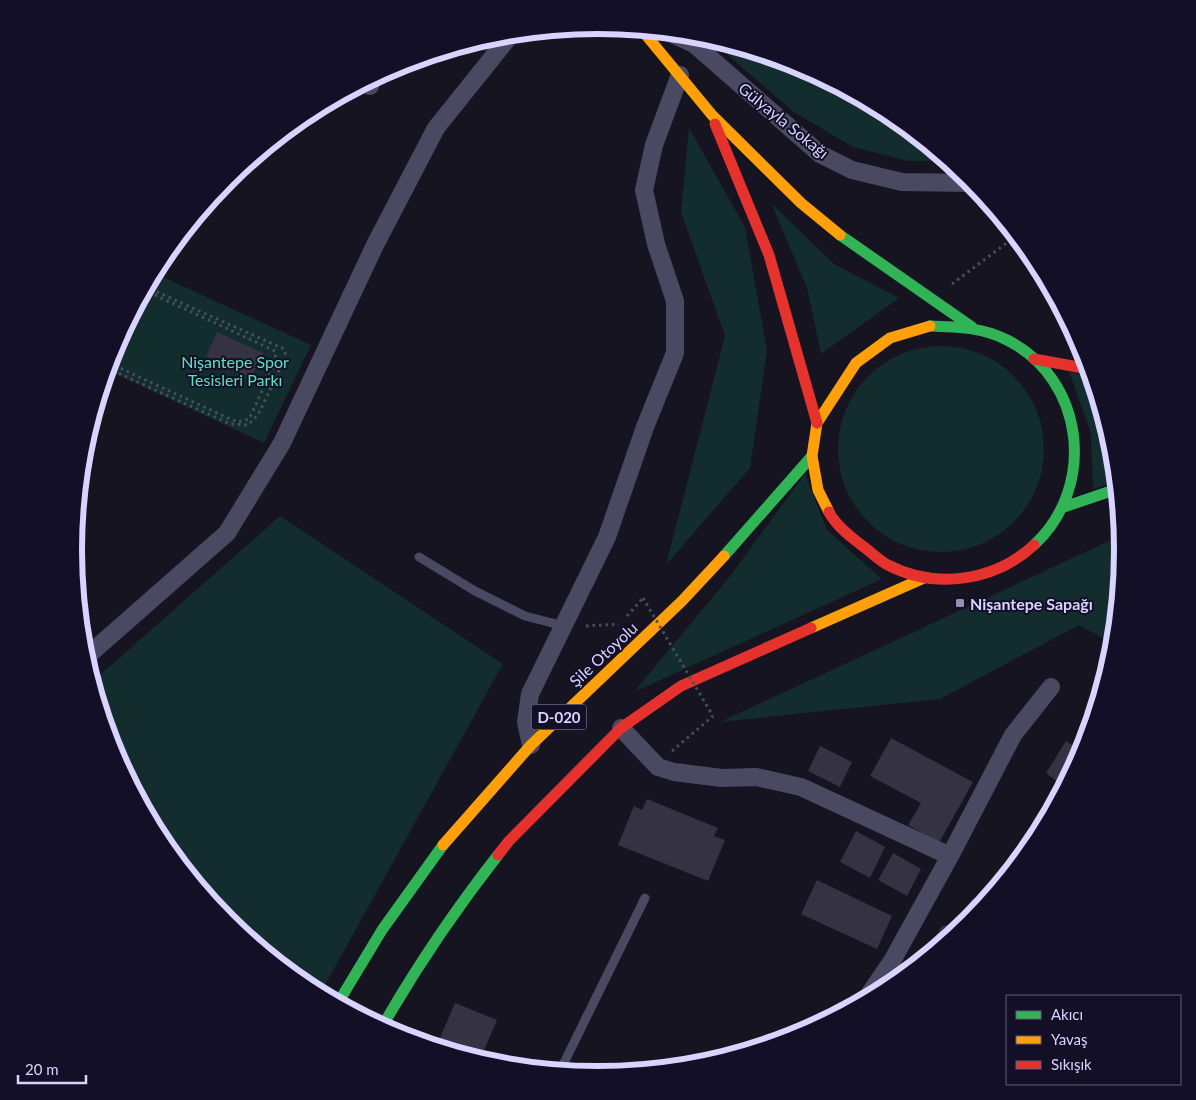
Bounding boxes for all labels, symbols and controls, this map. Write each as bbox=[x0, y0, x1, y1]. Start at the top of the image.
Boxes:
street label: Gülyayla Sokağı bbox=[735, 78, 833, 162]
park label: Nişantepe Spor Tesisleri Parkı bbox=[181, 352, 289, 389]
place label: Nişantepe Sapağı bbox=[970, 594, 1093, 613]
marker: Nişantepe Sapağı bbox=[954, 597, 966, 609]
street label: Şile Otoyolu bbox=[565, 618, 641, 690]
road number: D-020 bbox=[532, 704, 586, 730]
legend bbox=[1006, 995, 1181, 1085]
text: Akıcı bbox=[1051, 1005, 1083, 1023]
text: Yavaş bbox=[1051, 1030, 1088, 1048]
scale bar bbox=[18, 1052, 85, 1084]
text: Sıkışık bbox=[1051, 1055, 1092, 1073]
text: 20 m bbox=[25, 1060, 59, 1078]

